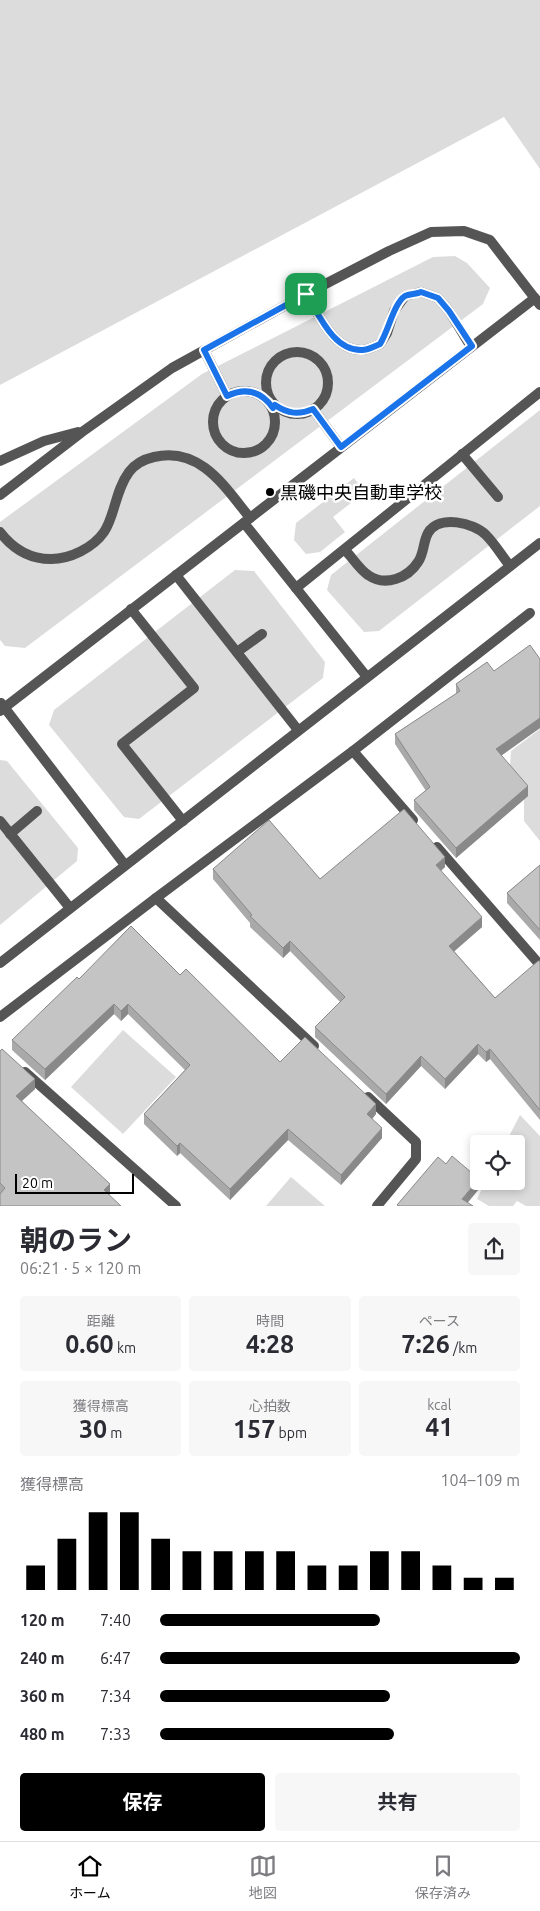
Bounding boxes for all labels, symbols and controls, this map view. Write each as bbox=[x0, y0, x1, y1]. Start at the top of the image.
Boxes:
pin bbox=[285, 273, 327, 315]
icon: arrive bbox=[292, 280, 320, 308]
place label: 黒磯中央自動車学校 bbox=[280, 482, 442, 502]
marker: 黒磯中央自動車学校 bbox=[264, 486, 276, 498]
map controls bbox=[470, 1135, 525, 1190]
button: locate bbox=[470, 1135, 525, 1190]
scale bar bbox=[15, 1171, 134, 1194]
text: 20 m bbox=[22, 1175, 53, 1191]
button: share bbox=[468, 1223, 520, 1275]
text: 朝のラン bbox=[20, 1224, 132, 1255]
text: 06:21 · 5 × 120 m bbox=[20, 1259, 141, 1277]
text: 距離 bbox=[87, 1313, 115, 1329]
text: 時間 bbox=[256, 1313, 284, 1329]
text: ペース bbox=[419, 1313, 460, 1329]
text: 0.60 bbox=[65, 1330, 114, 1358]
text: 4:28 bbox=[246, 1330, 294, 1358]
text: 7:26 bbox=[401, 1330, 450, 1358]
text: km bbox=[114, 1340, 136, 1356]
text: /km bbox=[450, 1340, 477, 1356]
text: kcal bbox=[427, 1397, 451, 1413]
text: 獲得標高 bbox=[73, 1398, 129, 1414]
text: 心拍数 bbox=[249, 1398, 291, 1414]
text: 41 bbox=[425, 1413, 453, 1441]
text: 30 bbox=[79, 1415, 107, 1443]
text: 157 bbox=[233, 1415, 275, 1443]
text: m bbox=[107, 1425, 122, 1441]
text: bpm bbox=[275, 1425, 307, 1441]
text: 104–109 m bbox=[440, 1471, 520, 1489]
text: 獲得標高 bbox=[20, 1475, 84, 1493]
text: 120 m bbox=[20, 1611, 65, 1629]
text: 7:40 bbox=[100, 1611, 131, 1629]
text: 240 m bbox=[20, 1649, 65, 1667]
text: 6:47 bbox=[100, 1649, 131, 1667]
text: 360 m bbox=[20, 1687, 65, 1705]
text: 7:34 bbox=[100, 1687, 131, 1705]
text: 480 m bbox=[20, 1725, 65, 1743]
text: 7:33 bbox=[100, 1725, 131, 1743]
button: 保存 bbox=[20, 1773, 265, 1831]
button: 共有 bbox=[275, 1773, 520, 1831]
tab: ホーム bbox=[69, 1852, 111, 1902]
tab: 地図 bbox=[249, 1852, 277, 1902]
tab: 保存済み bbox=[415, 1852, 471, 1902]

